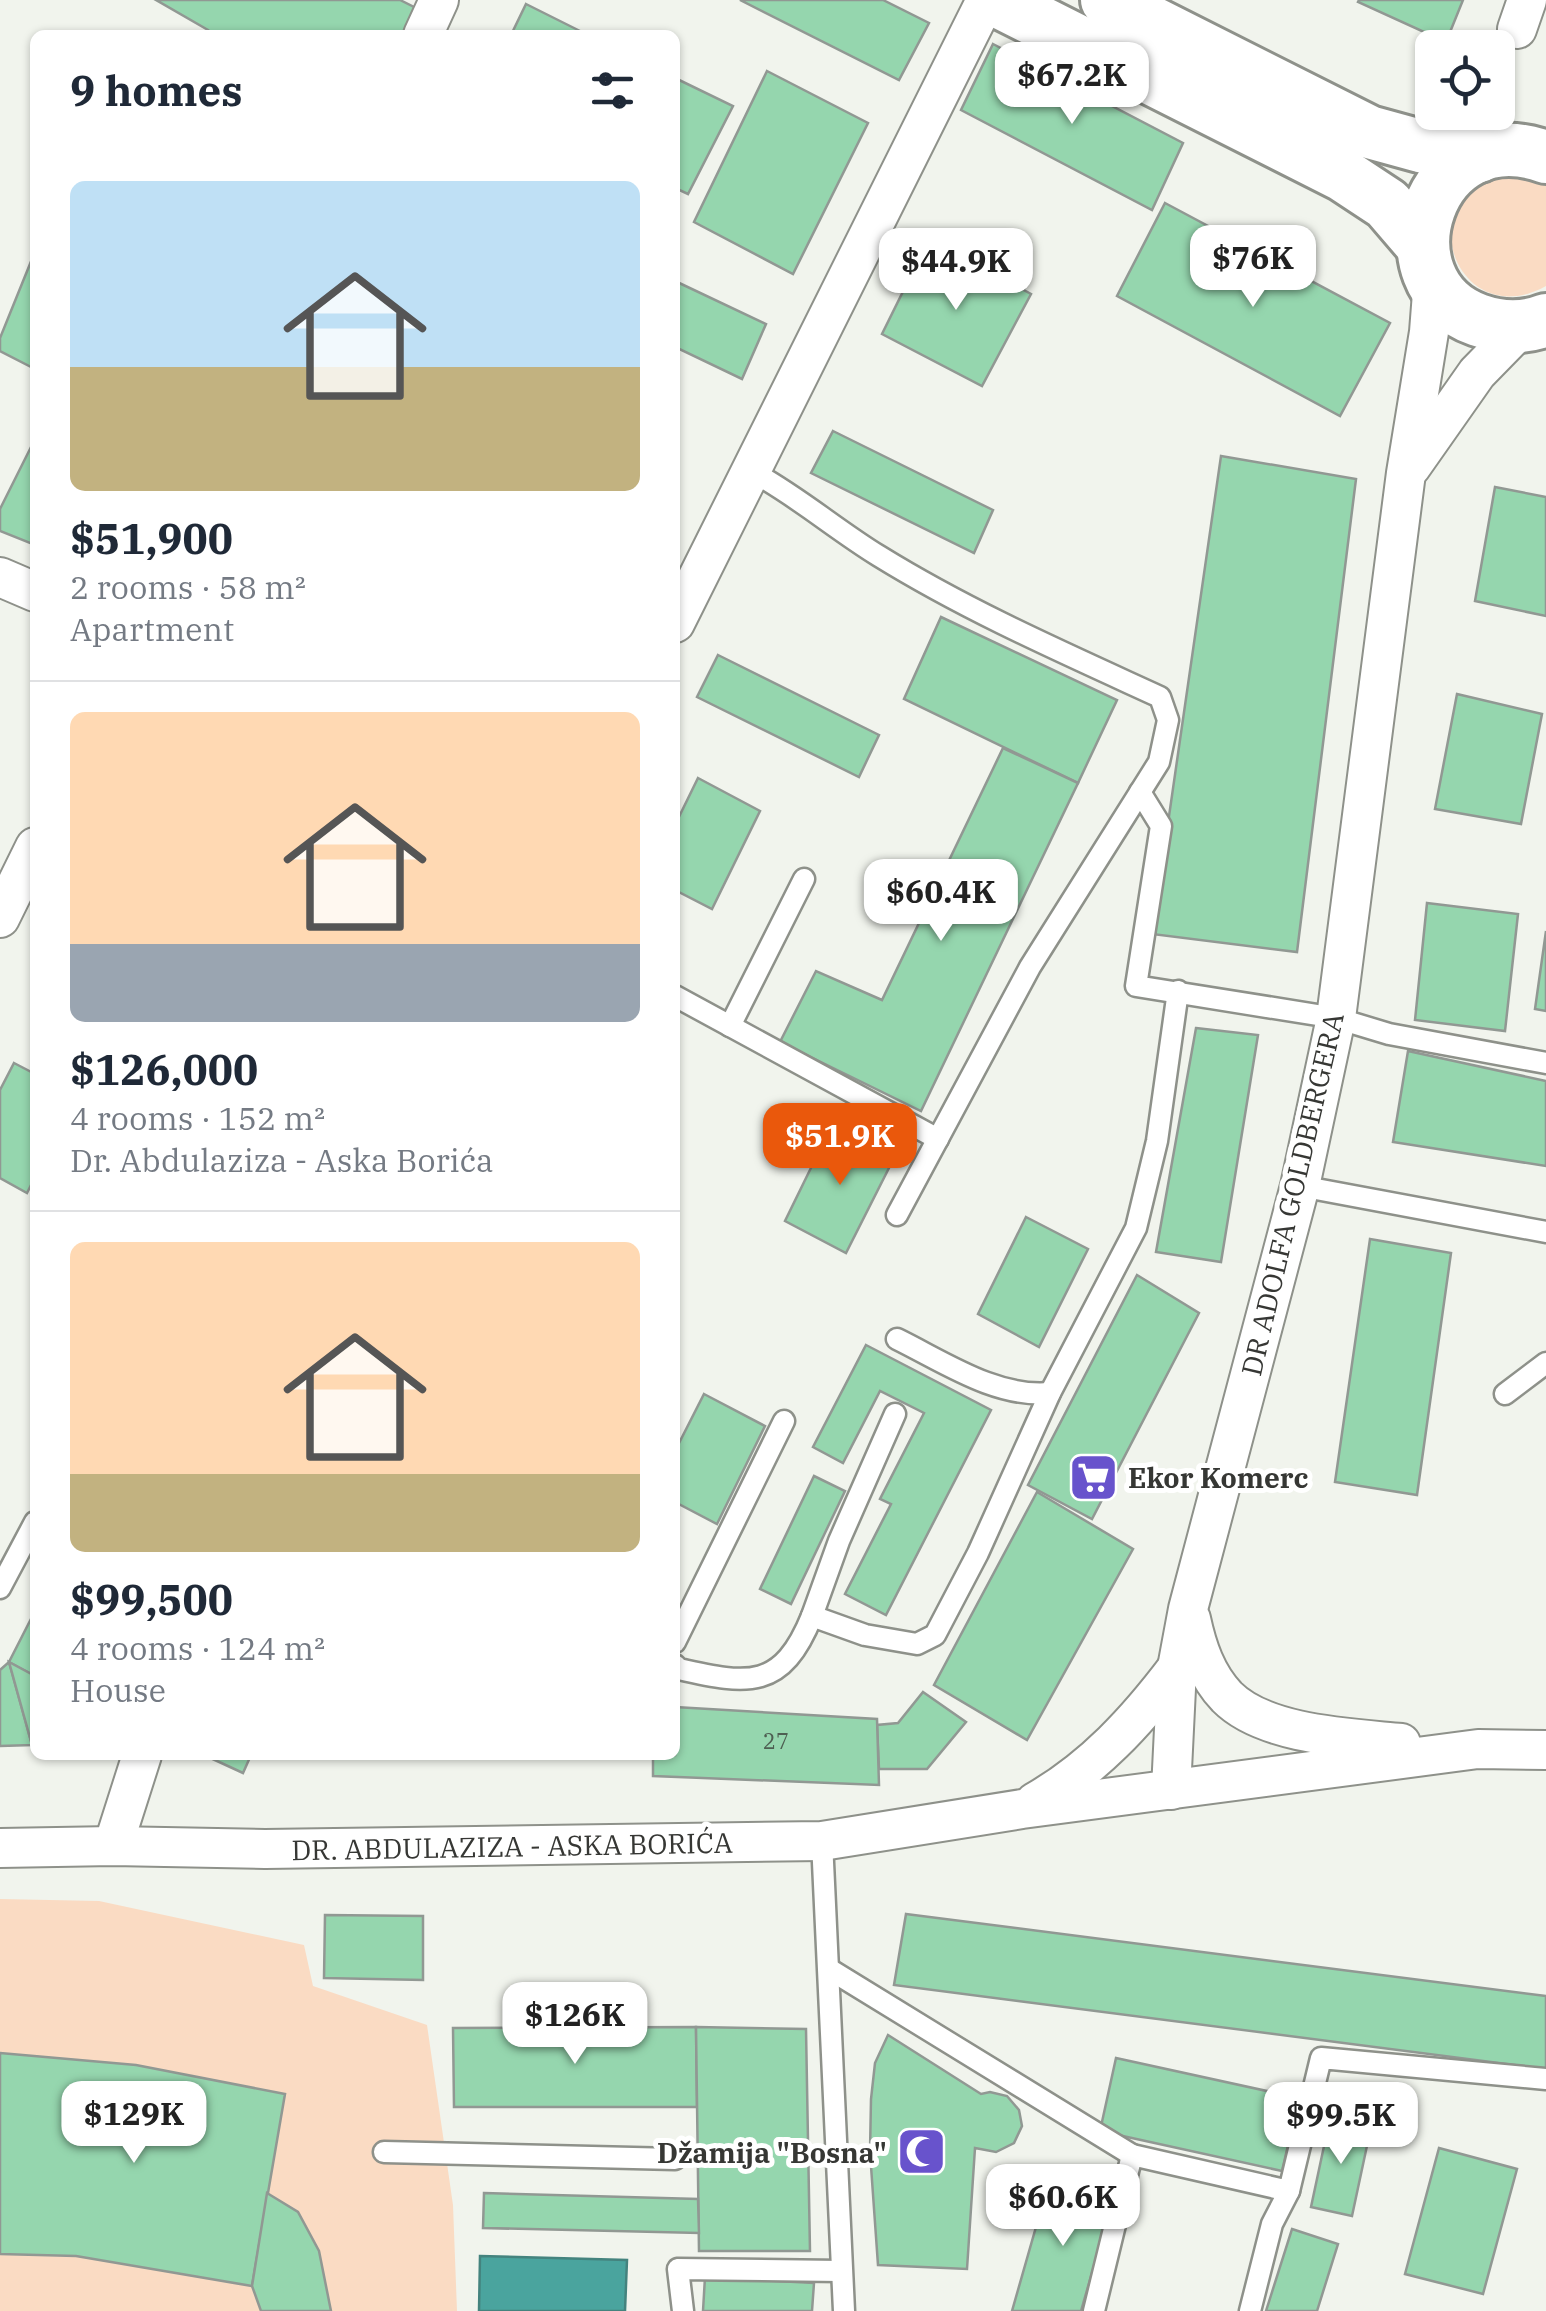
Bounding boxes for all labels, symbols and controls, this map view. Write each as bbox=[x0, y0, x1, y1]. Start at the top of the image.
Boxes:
map controls bbox=[1415, 30, 1515, 130]
button: locate bbox=[1415, 30, 1515, 130]
pin: $67.2K bbox=[991, 42, 1153, 127]
text: $67.2K bbox=[1017, 53, 1127, 95]
text: 9 homes bbox=[70, 63, 243, 118]
icon: filters bbox=[585, 63, 640, 118]
pin: $76K bbox=[1194, 225, 1312, 310]
pin: $44.9K bbox=[875, 228, 1037, 313]
text: $76K bbox=[1212, 236, 1294, 278]
text: $44.9K bbox=[901, 239, 1011, 281]
icon: home bbox=[265, 246, 445, 426]
text: $51,900 bbox=[70, 511, 233, 566]
text: 2 rooms · 58 m² bbox=[70, 566, 306, 608]
text: Apartment bbox=[70, 608, 234, 650]
icon: home bbox=[265, 777, 445, 957]
pin: $60.4K bbox=[860, 859, 1022, 944]
text: $60.4K bbox=[886, 870, 996, 912]
street label: DR ADOLFA GOLDBERGERA bbox=[1232, 1009, 1352, 1379]
text: $126,000 bbox=[70, 1042, 258, 1097]
text: 4 rooms · 152 m² bbox=[70, 1097, 325, 1139]
pin: $51.9K bbox=[759, 1103, 921, 1188]
text: $51.9K bbox=[785, 1114, 895, 1156]
text: Dr. Abdulaziza - Aska Borića bbox=[70, 1139, 494, 1181]
icon: home bbox=[265, 1307, 445, 1487]
supermarket icon: Ekor Komerc bbox=[1067, 1451, 1119, 1503]
place label: Ekor Komerc bbox=[1128, 1459, 1309, 1496]
text: $99,500 bbox=[70, 1572, 233, 1627]
text: 4 rooms · 124 m² bbox=[70, 1627, 325, 1669]
text: House bbox=[70, 1669, 166, 1711]
house number: 27 bbox=[763, 1726, 789, 1755]
street label: DR. ABDULAZIZA - ASKA BORIĆA bbox=[291, 1824, 733, 1868]
pin: $126K bbox=[505, 1982, 645, 2067]
text: $126K bbox=[524, 1993, 626, 2035]
pin: $129K bbox=[64, 2081, 204, 2166]
pin: $99.5K bbox=[1260, 2082, 1422, 2167]
text: $129K bbox=[83, 2092, 185, 2134]
text: $99.5K bbox=[1286, 2093, 1396, 2135]
mosque icon: Džamija "Bosna" bbox=[896, 2126, 948, 2178]
place label: Džamija "Bosna" bbox=[657, 2134, 887, 2171]
pin: $60.6K bbox=[982, 2164, 1144, 2249]
text: $60.6K bbox=[1008, 2175, 1118, 2217]

